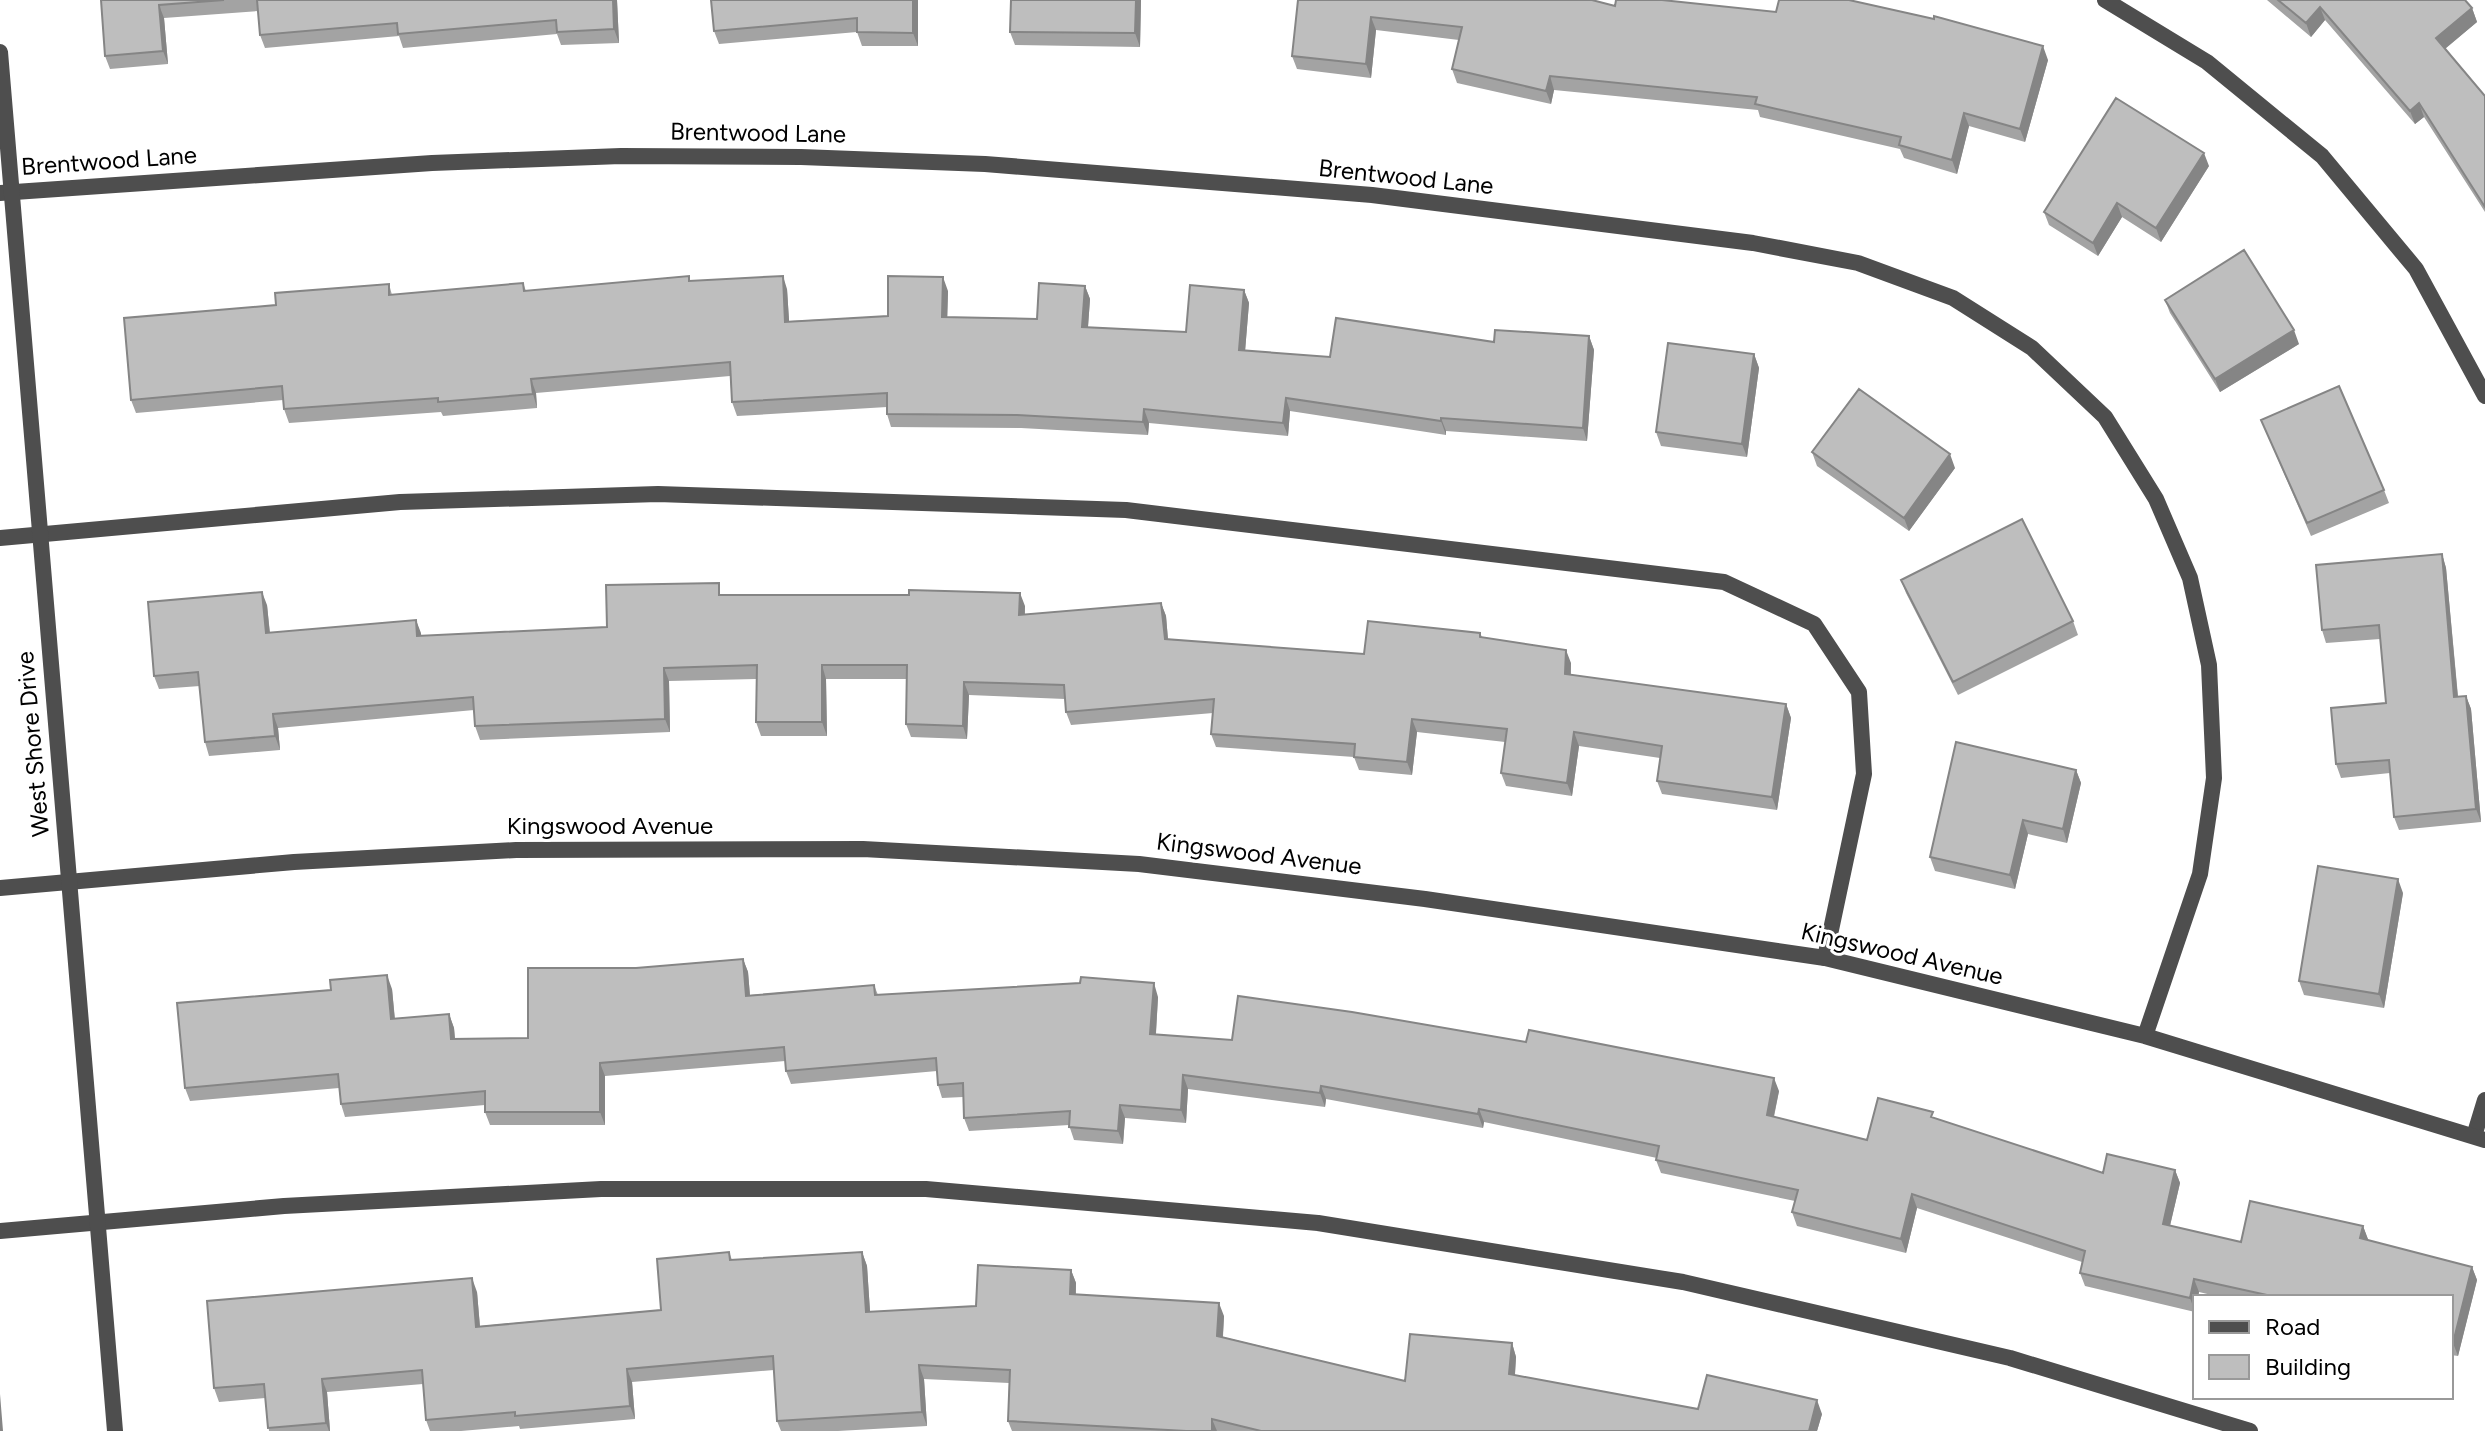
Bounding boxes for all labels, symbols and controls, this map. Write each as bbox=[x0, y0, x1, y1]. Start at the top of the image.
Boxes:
street label: Brentwood Lane bbox=[670, 116, 846, 149]
street label: Brentwood Lane bbox=[20, 140, 198, 181]
street label: Brentwood Lane bbox=[1317, 153, 1495, 200]
street label: West Shore Drive bbox=[10, 650, 55, 838]
street label: Kingswood Avenue bbox=[507, 811, 713, 840]
street label: Kingswood Avenue bbox=[1155, 827, 1363, 880]
street label: Kingswood Avenue bbox=[1798, 916, 2006, 991]
legend bbox=[2193, 1295, 2453, 1399]
text: Road bbox=[2265, 1312, 2320, 1341]
text: Building bbox=[2265, 1352, 2351, 1381]

